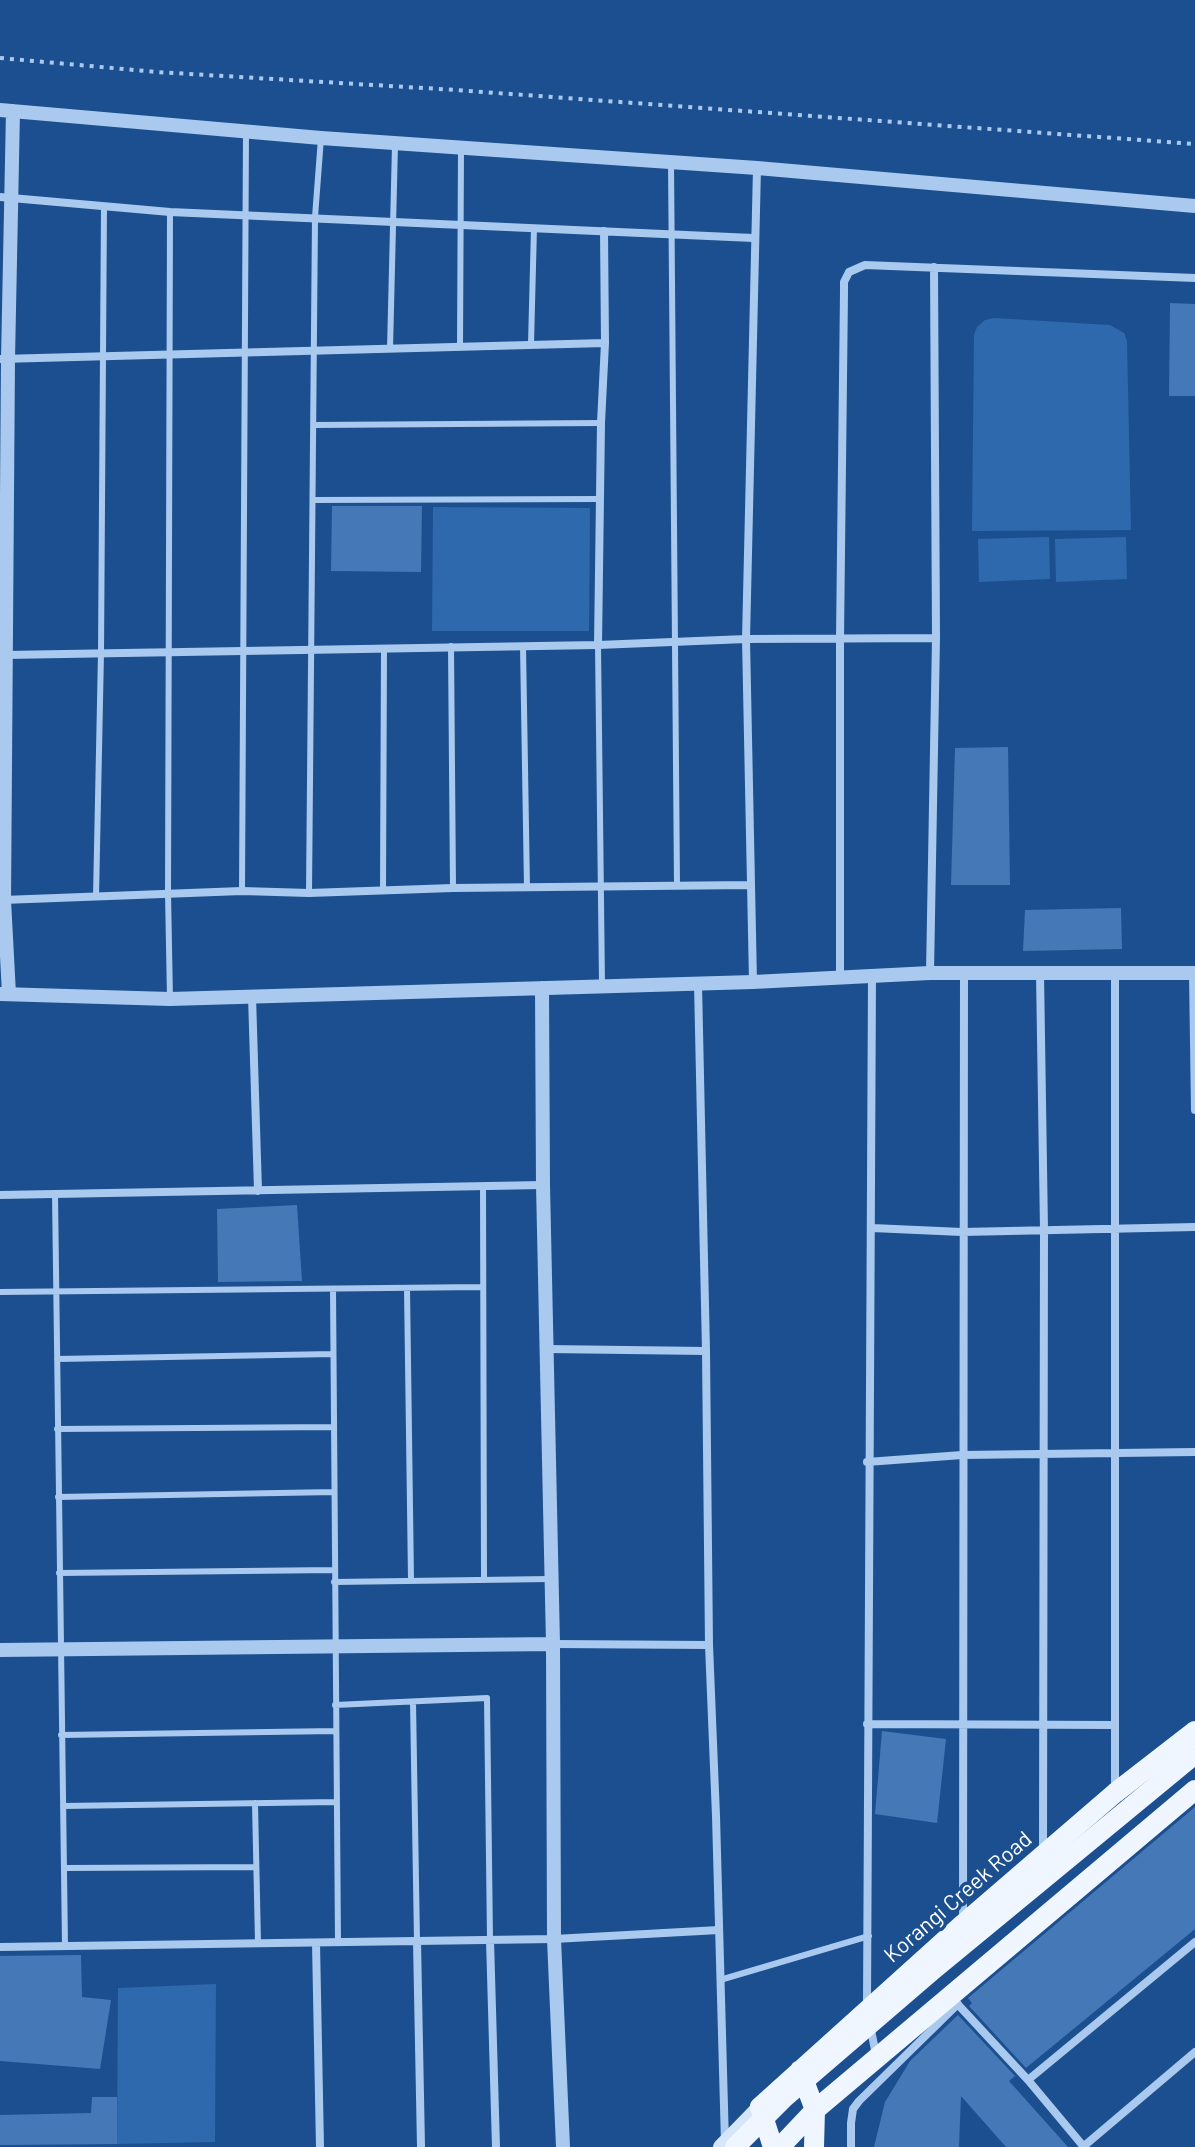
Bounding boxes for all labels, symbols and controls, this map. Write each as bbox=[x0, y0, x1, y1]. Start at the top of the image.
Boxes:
street label: Korangi Creek Road bbox=[879, 1826, 1037, 1968]

